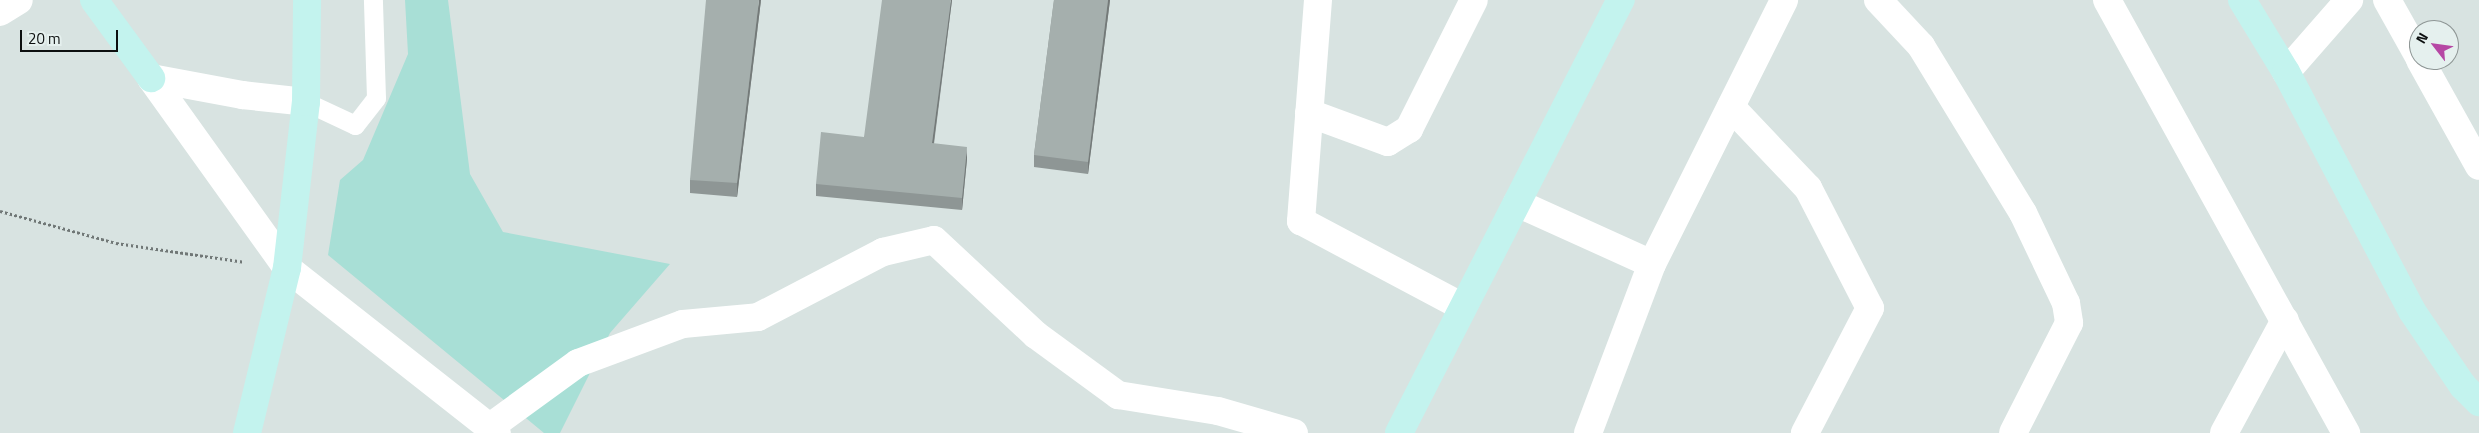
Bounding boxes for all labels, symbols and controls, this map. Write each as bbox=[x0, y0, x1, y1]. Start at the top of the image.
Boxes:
scale bar bbox=[22, 20, 120, 52]
north arrow bbox=[2409, 20, 2459, 70]
text: 20 m bbox=[28, 27, 61, 50]
text: N bbox=[2410, 28, 2433, 47]

